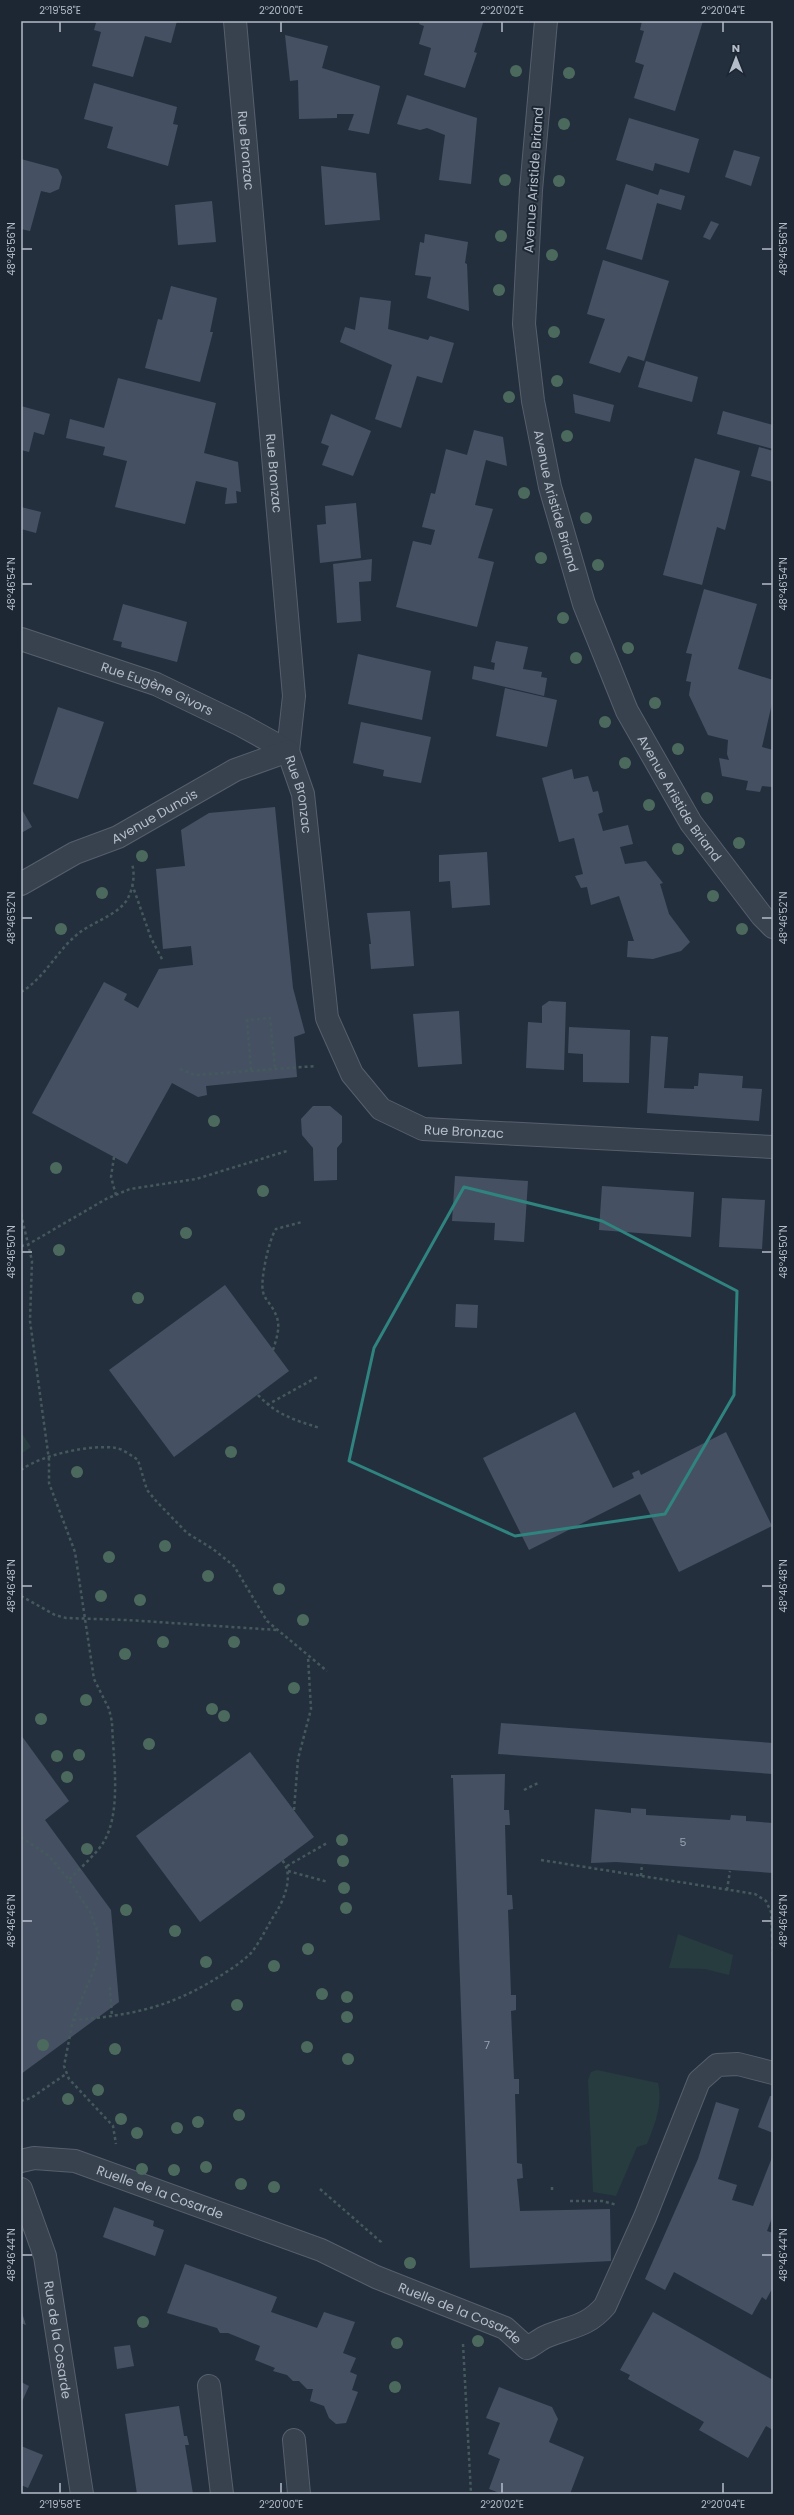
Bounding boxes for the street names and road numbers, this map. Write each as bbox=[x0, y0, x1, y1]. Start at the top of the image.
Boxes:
street label: Avenue Aristide Briand bbox=[519, 107, 548, 254]
street label: Rue Bronzac bbox=[233, 110, 259, 191]
street label: Avenue Aristide Briand bbox=[529, 428, 583, 574]
street label: Rue Bronzac bbox=[261, 433, 287, 514]
street label: Rue Eugène Givors bbox=[98, 657, 217, 720]
street label: Avenue Aristide Briand bbox=[633, 731, 726, 866]
street label: Rue Bronzac bbox=[280, 753, 316, 834]
street label: Avenue Dunois bbox=[109, 784, 201, 849]
street label: Rue Bronzac bbox=[424, 1120, 504, 1143]
street label: Ruelle de la Cosarde bbox=[94, 2161, 226, 2224]
street label: Ruelle de la Cosarde bbox=[395, 2278, 526, 2349]
street label: Rue de la Cosarde bbox=[39, 2280, 76, 2400]

